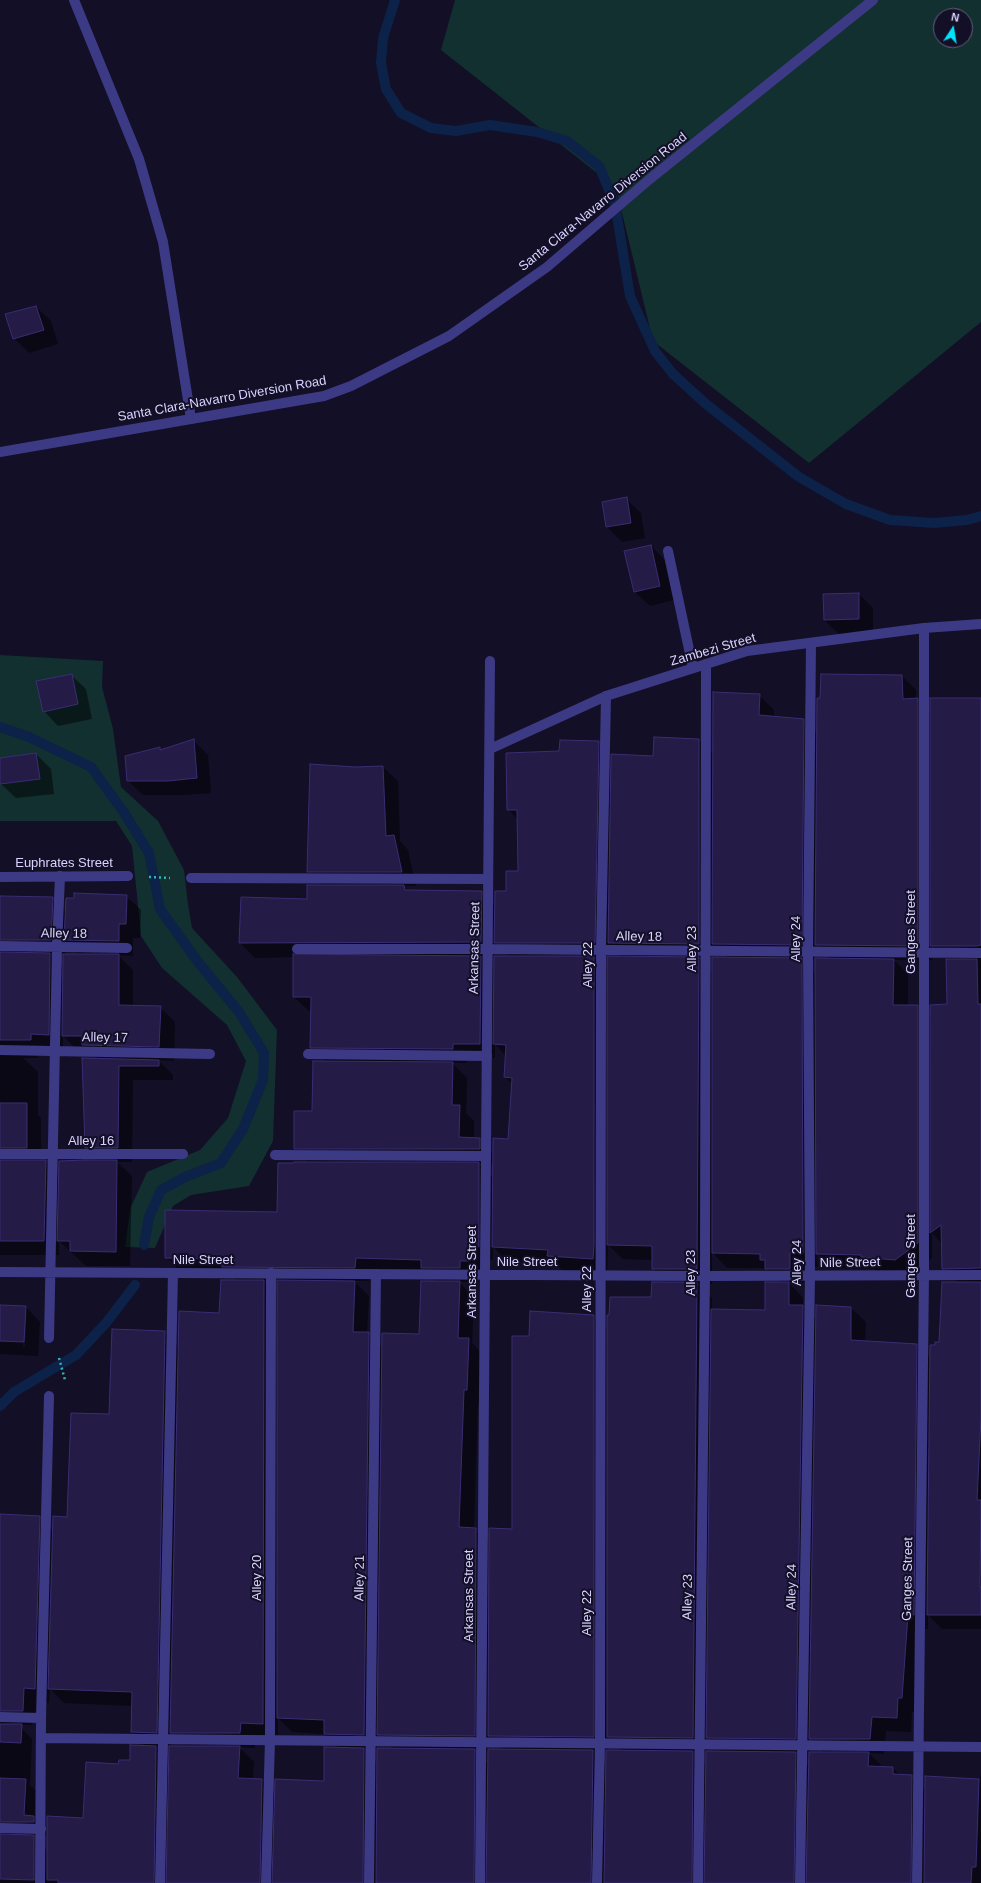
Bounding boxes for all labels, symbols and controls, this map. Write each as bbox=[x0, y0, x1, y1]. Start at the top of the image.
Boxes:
north arrow bbox=[933, 8, 973, 48]
text: N bbox=[950, 11, 960, 24]
street label: Santa Clara-Navarro Diversion Road bbox=[516, 129, 690, 275]
street label: Santa Clara-Navarro Diversion Road bbox=[116, 373, 328, 425]
street label: Zambezi Street bbox=[668, 630, 758, 670]
street label: Euphrates Street bbox=[15, 855, 113, 871]
street label: Ganges Street bbox=[903, 890, 919, 974]
street label: Arkansas Street bbox=[466, 902, 484, 994]
street label: Alley 24 bbox=[788, 916, 804, 962]
street label: Alley 18 bbox=[41, 926, 87, 942]
street label: Alley 23 bbox=[684, 926, 700, 972]
street label: Alley 18 bbox=[616, 929, 662, 945]
street label: Alley 22 bbox=[580, 942, 596, 988]
street label: Alley 17 bbox=[82, 1030, 128, 1046]
street label: Alley 16 bbox=[68, 1133, 114, 1149]
street label: Ganges Street bbox=[903, 1214, 919, 1298]
street label: Arkansas Street bbox=[464, 1226, 480, 1318]
street label: Alley 24 bbox=[789, 1240, 805, 1286]
street label: Alley 23 bbox=[683, 1250, 699, 1296]
street label: Nile Street bbox=[173, 1252, 233, 1268]
street label: Nile Street bbox=[497, 1254, 557, 1270]
street label: Nile Street bbox=[820, 1255, 880, 1271]
street label: Alley 22 bbox=[579, 1266, 595, 1312]
street label: Ganges Street bbox=[899, 1537, 917, 1621]
street label: Arkansas Street bbox=[461, 1550, 477, 1642]
street label: Alley 20 bbox=[249, 1555, 265, 1601]
street label: Alley 21 bbox=[352, 1555, 368, 1601]
street label: Alley 24 bbox=[784, 1564, 800, 1610]
street label: Alley 23 bbox=[680, 1574, 696, 1620]
street label: Alley 22 bbox=[579, 1590, 595, 1636]

